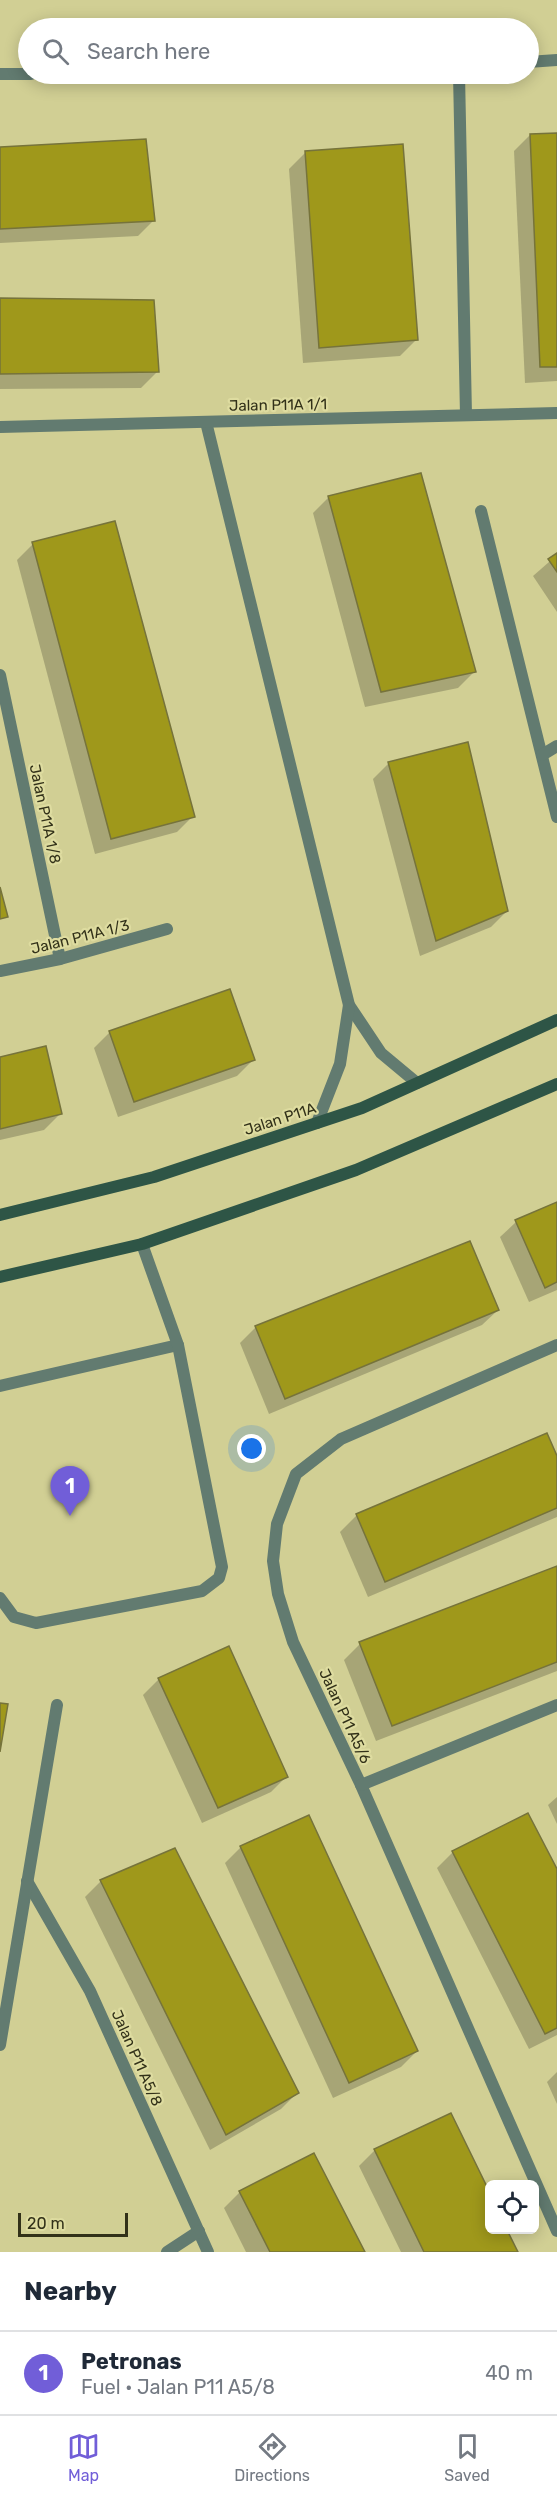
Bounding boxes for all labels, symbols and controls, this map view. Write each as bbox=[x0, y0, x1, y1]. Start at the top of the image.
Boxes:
search box bbox=[18, 18, 539, 84]
icon: search bbox=[39, 35, 72, 68]
text: Search here bbox=[87, 38, 210, 65]
street label: Jalan P11A 1/1 bbox=[229, 395, 327, 415]
street label: Jalan P11A 1/8 bbox=[26, 763, 64, 865]
street label: Jalan P11A 1/3 bbox=[29, 916, 131, 958]
street label: Jalan P11A bbox=[242, 1099, 318, 1139]
your location bbox=[237, 1434, 266, 1463]
pin: 1 bbox=[50, 1466, 90, 1516]
street label: Jalan P11 A5/6 bbox=[315, 1666, 375, 1766]
street label: Jalan P11 A5/8 bbox=[108, 2007, 166, 2109]
map controls bbox=[485, 2180, 539, 2234]
button: locate bbox=[485, 2180, 539, 2234]
scale bar bbox=[18, 2210, 128, 2238]
text: 20 m bbox=[27, 2214, 65, 2233]
text: Nearby bbox=[24, 2276, 117, 2307]
text: Petronas bbox=[81, 2348, 182, 2375]
text: 1 bbox=[39, 2361, 48, 2385]
text: 40 m bbox=[485, 2361, 533, 2385]
text: Fuel · Jalan P11 A5/8 bbox=[81, 2375, 275, 2399]
tab: Map bbox=[67, 2430, 100, 2485]
tab: Directions bbox=[234, 2430, 310, 2485]
tab: Saved bbox=[444, 2430, 490, 2485]

